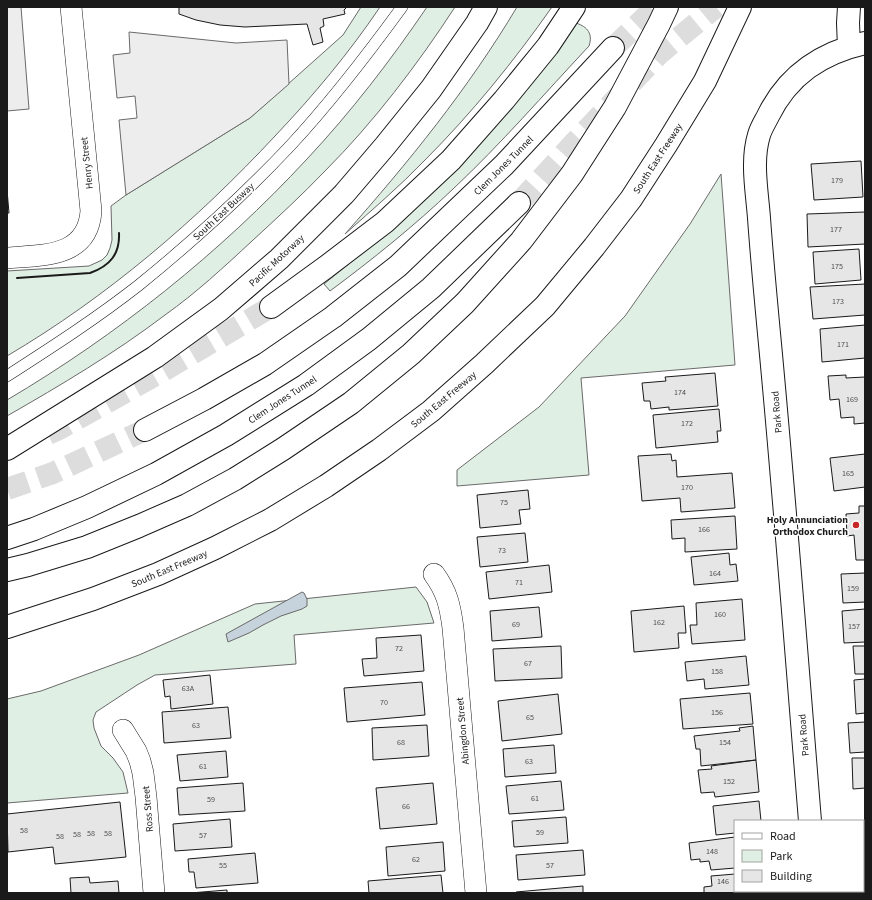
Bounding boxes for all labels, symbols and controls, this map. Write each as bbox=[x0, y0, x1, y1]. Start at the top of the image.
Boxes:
street label: South East Freeway bbox=[630, 120, 686, 197]
street label: Clem Jones Tunnel bbox=[471, 132, 537, 199]
street label: Henry Street bbox=[77, 135, 97, 190]
house number: 179 bbox=[831, 175, 843, 186]
street label: South East Busway bbox=[190, 179, 258, 244]
house number: 177 bbox=[830, 224, 842, 235]
street label: Pacific Motorway bbox=[246, 231, 308, 290]
house number: 175 bbox=[831, 261, 843, 272]
house number: 173 bbox=[832, 296, 844, 307]
house number: 171 bbox=[837, 339, 849, 350]
street label: South East Freeway bbox=[408, 368, 480, 431]
street label: Clem Jones Tunnel bbox=[246, 372, 320, 427]
house number: 174 bbox=[674, 387, 686, 398]
street label: Park Road bbox=[768, 390, 786, 434]
house number: 169 bbox=[846, 394, 858, 405]
house number: 172 bbox=[681, 418, 693, 429]
house number: 165 bbox=[842, 468, 854, 479]
house number: 170 bbox=[681, 482, 693, 493]
house number: 75 bbox=[500, 497, 508, 508]
place label: Holy Annunciation Orthodox Church bbox=[767, 513, 848, 539]
marker: Holy Annunciation Orthodox Church bbox=[851, 520, 861, 530]
house number: 166 bbox=[698, 524, 710, 535]
house number: 73 bbox=[498, 545, 506, 556]
street label: South East Freeway bbox=[129, 546, 210, 591]
house number: 164 bbox=[709, 568, 721, 579]
house number: 71 bbox=[515, 577, 523, 588]
house number: 159 bbox=[847, 583, 859, 594]
house number: 160 bbox=[714, 609, 726, 620]
house number: 162 bbox=[653, 617, 665, 628]
house number: 69 bbox=[512, 619, 520, 630]
house number: 157 bbox=[848, 621, 860, 632]
house number: 72 bbox=[395, 643, 403, 654]
house number: 67 bbox=[524, 658, 532, 669]
house number: 158 bbox=[711, 666, 723, 677]
house number: 63A bbox=[182, 683, 195, 694]
street label: Abingdon Street bbox=[453, 696, 473, 765]
house number: 70 bbox=[380, 697, 388, 708]
house number: 156 bbox=[711, 707, 723, 718]
house number: 65 bbox=[526, 712, 534, 723]
street label: Park Road bbox=[795, 713, 813, 757]
house number: 63 bbox=[192, 720, 200, 731]
house number: 68 bbox=[397, 737, 405, 748]
house number: 154 bbox=[719, 737, 731, 748]
house number: 63 bbox=[525, 756, 533, 767]
house number: 61 bbox=[199, 761, 207, 772]
house number: 152 bbox=[723, 776, 735, 787]
street label: Ross Street bbox=[139, 785, 157, 833]
house number: 61 bbox=[531, 793, 539, 804]
house number: 59 bbox=[207, 794, 215, 805]
house number: 66 bbox=[402, 801, 410, 812]
legend bbox=[734, 820, 864, 892]
house number: 58 bbox=[20, 825, 28, 836]
house number: 59 bbox=[536, 827, 544, 838]
house number: 58 bbox=[87, 828, 95, 839]
house number: 58 bbox=[104, 828, 112, 839]
text: Road bbox=[770, 828, 796, 845]
house number: 58 bbox=[73, 829, 81, 840]
house number: 57 bbox=[199, 830, 207, 841]
house number: 58 bbox=[56, 831, 64, 842]
house number: 148 bbox=[706, 846, 718, 857]
text: Park bbox=[770, 848, 792, 865]
house number: 62 bbox=[412, 854, 420, 865]
house number: 55 bbox=[219, 860, 227, 871]
house number: 57 bbox=[546, 860, 554, 871]
text: Building bbox=[770, 868, 812, 885]
house number: 146 bbox=[717, 876, 729, 887]

